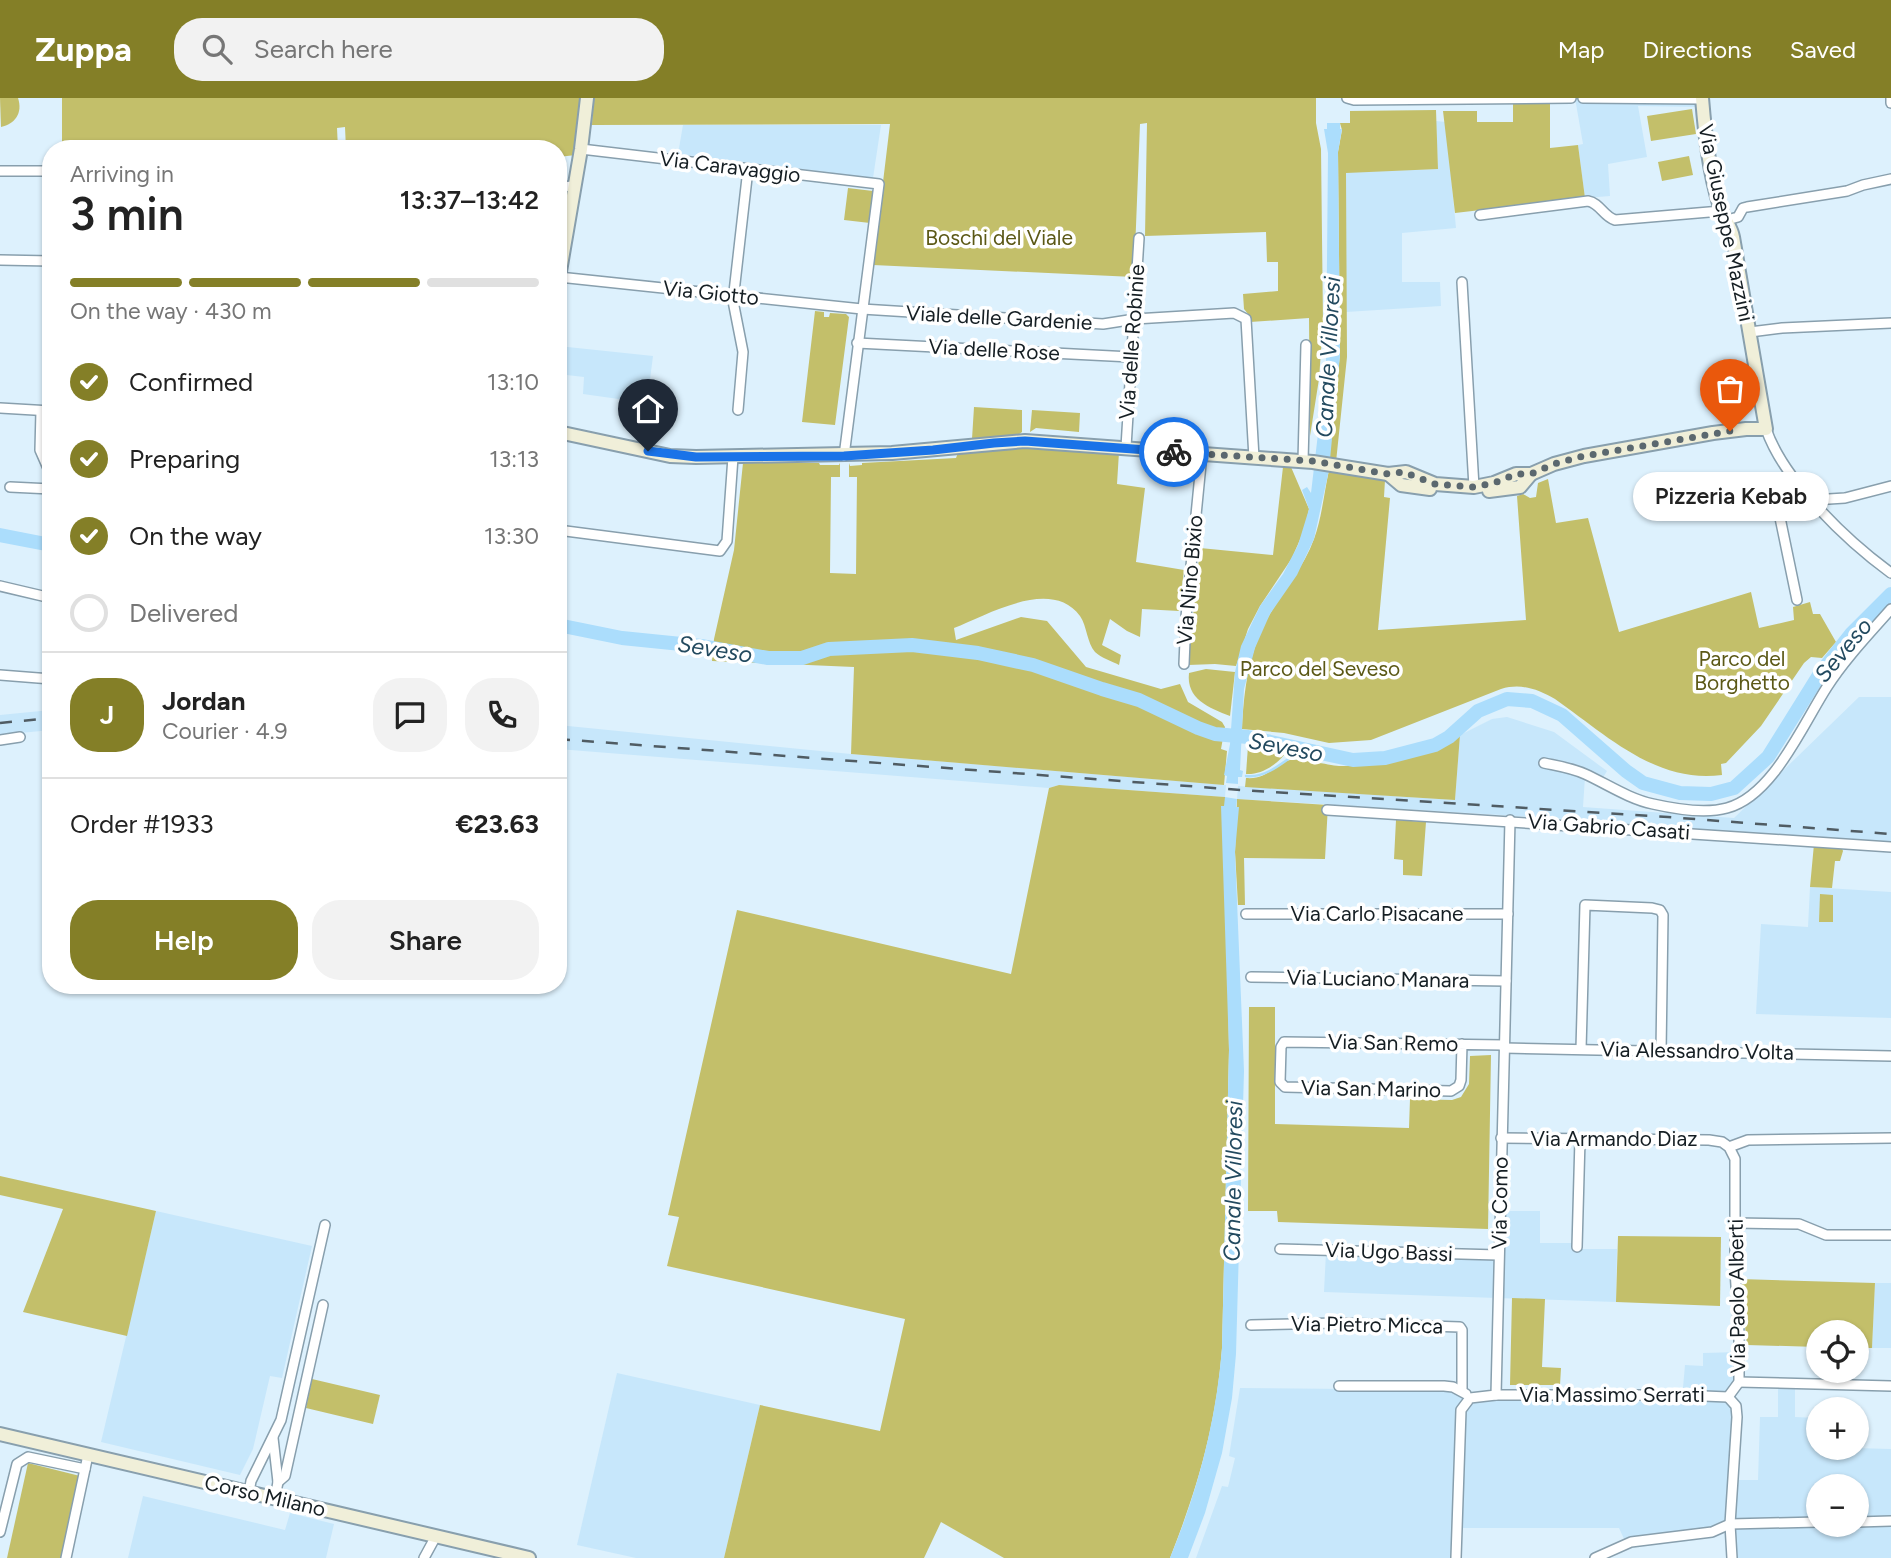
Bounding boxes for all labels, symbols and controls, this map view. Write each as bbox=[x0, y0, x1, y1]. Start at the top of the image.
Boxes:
search box bbox=[174, 18, 664, 81]
text: Zuppa bbox=[35, 30, 132, 69]
icon: search bbox=[198, 30, 236, 68]
text: Search here bbox=[254, 33, 393, 65]
text: Map bbox=[1558, 35, 1604, 64]
text: Directions bbox=[1642, 35, 1752, 64]
text: Saved bbox=[1790, 35, 1856, 64]
street label: Via Giuseppe Mazzini bbox=[1693, 122, 1760, 324]
street label: Via Caravaggio bbox=[658, 145, 802, 188]
text: Arriving in bbox=[70, 160, 174, 188]
text: 13:37–13:42 bbox=[400, 184, 539, 216]
text: 3 min bbox=[70, 186, 184, 242]
park label: Boschi del Viale bbox=[925, 225, 1073, 250]
street label: Via delle Robinie bbox=[1114, 264, 1149, 420]
street label: Via Giotto bbox=[662, 275, 760, 310]
water label: Canale Villoresi bbox=[1310, 275, 1346, 438]
text: On the way · 430 m bbox=[70, 297, 272, 325]
street label: Viale delle Gardenie bbox=[905, 300, 1093, 335]
street label: Via delle Rose bbox=[928, 334, 1060, 365]
pin bbox=[1700, 359, 1760, 431]
icon: check bbox=[70, 363, 108, 401]
text: Confirmed bbox=[129, 366, 253, 398]
text: 13:10 bbox=[487, 368, 539, 396]
icon: bag bbox=[1711, 370, 1749, 408]
pin bbox=[618, 379, 678, 451]
icon: home bbox=[629, 390, 667, 428]
courier bbox=[1139, 417, 1209, 487]
icon: bike bbox=[1155, 433, 1193, 471]
icon: check bbox=[70, 440, 108, 478]
text: Preparing bbox=[129, 443, 240, 475]
text: 13:13 bbox=[489, 445, 539, 473]
callout: Pizzeria Kebab bbox=[1632, 473, 1828, 522]
text: Pizzeria Kebab bbox=[1655, 482, 1807, 510]
street label: Via Nino Bixio bbox=[1171, 514, 1208, 646]
icon: check bbox=[70, 517, 108, 555]
text: On the way bbox=[129, 520, 262, 552]
text: 13:30 bbox=[484, 522, 539, 550]
text: Delivered bbox=[129, 597, 238, 629]
water label: Seveso bbox=[1808, 612, 1878, 688]
water label: Seveso bbox=[676, 629, 754, 669]
park label: Parco del Borghetto bbox=[1694, 646, 1790, 695]
park label: Parco del Seveso bbox=[1240, 656, 1400, 681]
button: chat bbox=[373, 678, 447, 752]
button: phone bbox=[465, 678, 539, 752]
text: Jordan bbox=[162, 685, 245, 717]
text: J bbox=[100, 699, 114, 731]
text: Courier · 4.9 bbox=[162, 717, 288, 745]
water label: Seveso bbox=[1246, 726, 1326, 768]
text: Order #1933 bbox=[70, 808, 214, 840]
text: €23.63 bbox=[455, 808, 539, 840]
street label: Via Gabrio Casati bbox=[1527, 808, 1691, 845]
button: Help bbox=[70, 900, 298, 980]
button: Share bbox=[312, 900, 539, 980]
street label: Via Carlo Pisacane bbox=[1290, 901, 1464, 926]
street label: Via Luciano Manara bbox=[1286, 964, 1470, 993]
street label: Via San Remo bbox=[1328, 1029, 1458, 1056]
street label: Via Alessandro Volta bbox=[1600, 1036, 1794, 1065]
street label: Via San Marino bbox=[1301, 1075, 1441, 1102]
water label: Canale Villoresi bbox=[1218, 1100, 1248, 1262]
street label: Via Armando Diaz bbox=[1531, 1126, 1697, 1151]
street label: Via Como bbox=[1486, 1156, 1513, 1250]
street label: Via Paolo Alberti bbox=[1723, 1218, 1750, 1374]
street label: Via Ugo Bassi bbox=[1325, 1237, 1453, 1266]
street label: Via Pietro Micca bbox=[1291, 1311, 1443, 1338]
map controls bbox=[1806, 1320, 1869, 1537]
button: locate bbox=[1806, 1320, 1869, 1383]
street label: Via Massimo Serrati bbox=[1519, 1382, 1705, 1407]
button: + bbox=[1806, 1397, 1869, 1460]
street label: Corso Milano bbox=[202, 1469, 328, 1522]
button: − bbox=[1806, 1474, 1869, 1537]

